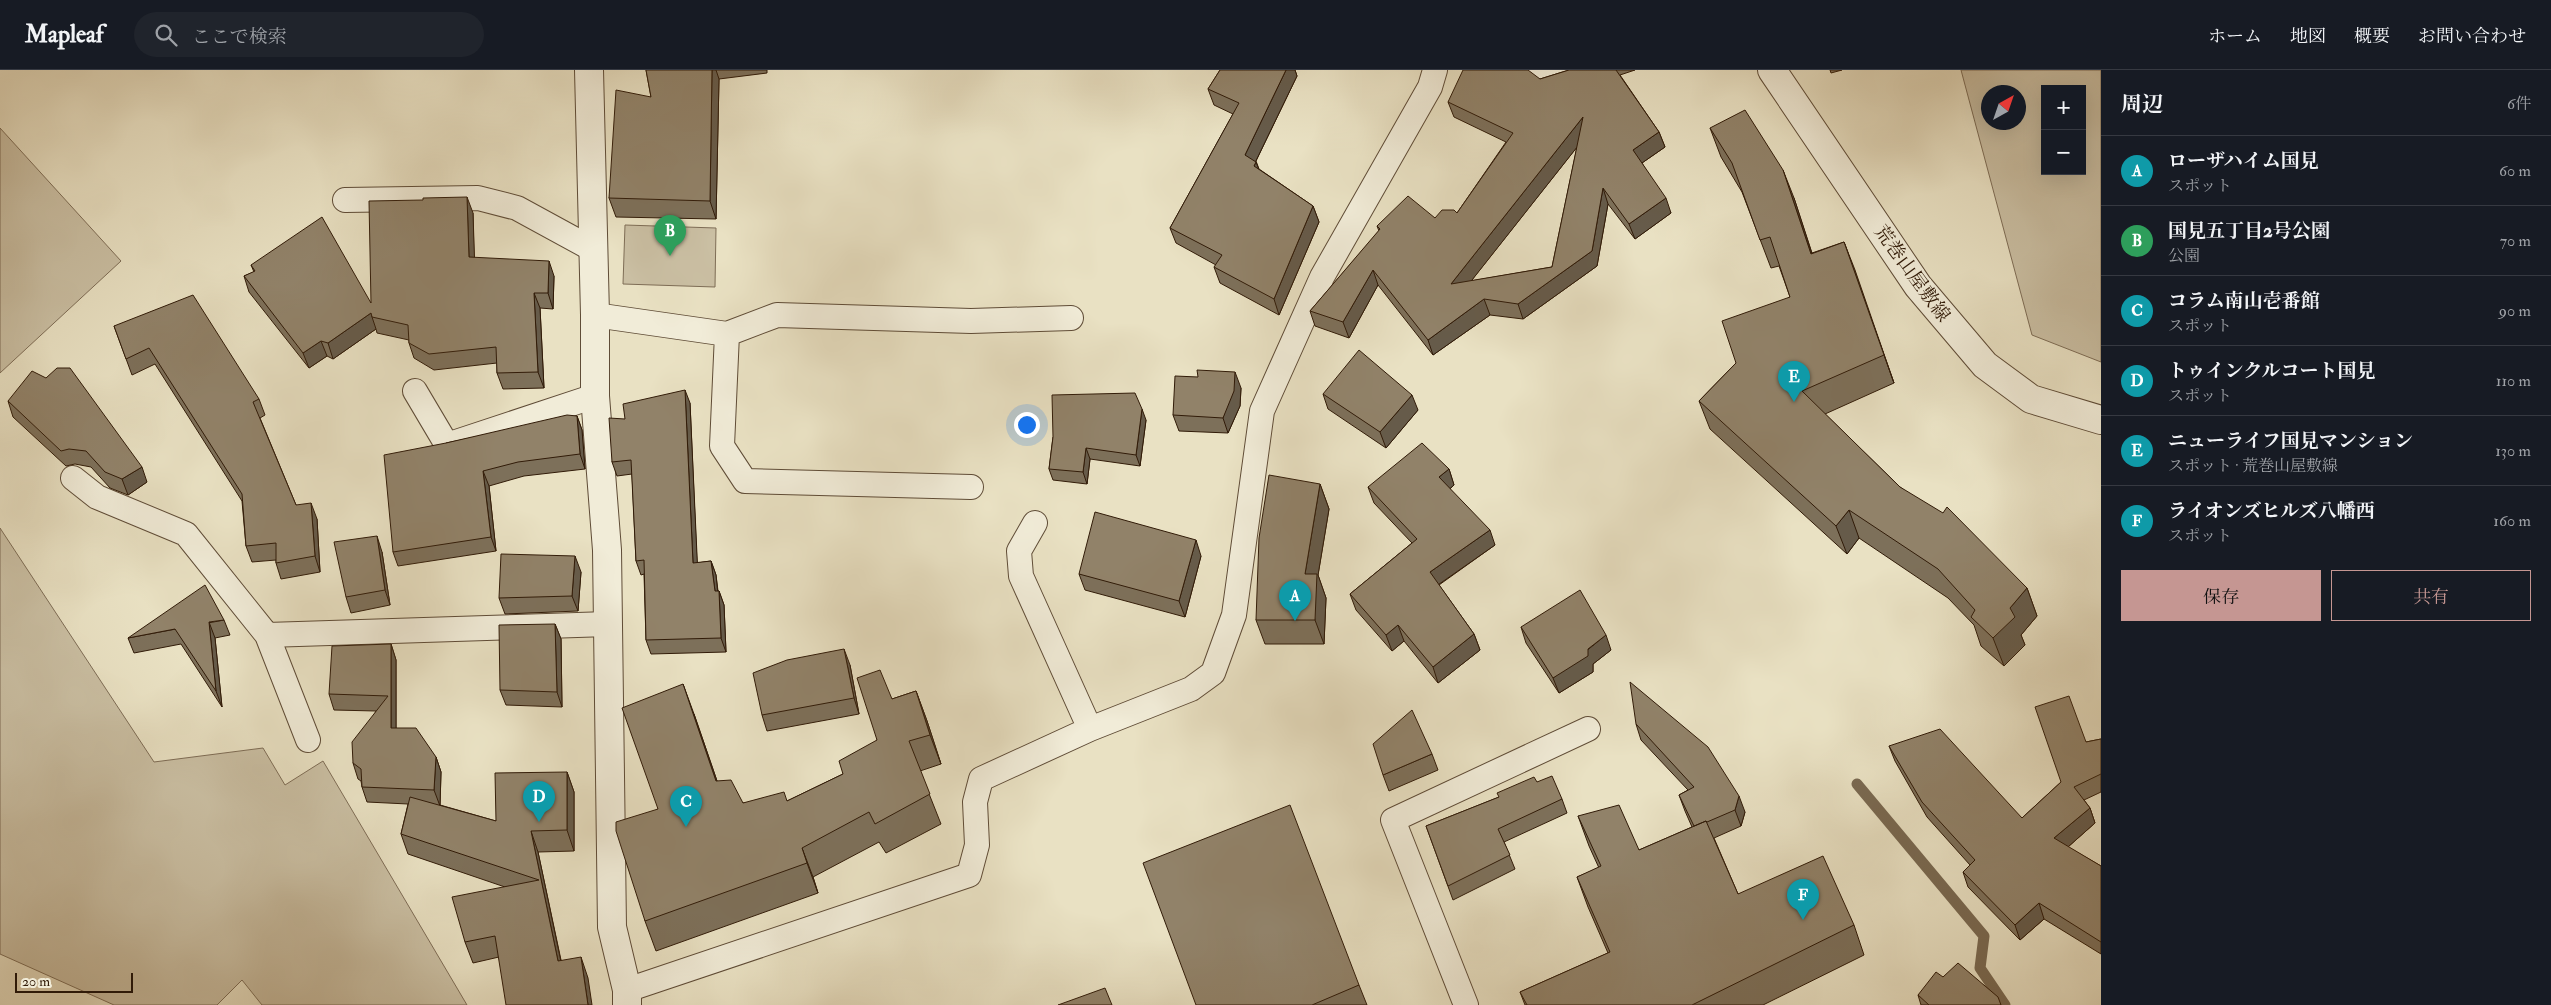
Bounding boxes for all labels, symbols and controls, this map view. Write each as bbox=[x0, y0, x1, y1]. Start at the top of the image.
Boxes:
search box bbox=[134, 12, 484, 57]
text: Mapleaf bbox=[25, 19, 104, 50]
icon: search bbox=[152, 21, 180, 49]
text: ここで検索 bbox=[192, 25, 287, 49]
text: ホーム bbox=[2208, 25, 2262, 48]
text: 地図 bbox=[2290, 25, 2326, 48]
text: 概要 bbox=[2354, 25, 2390, 48]
text: お問い合わせ bbox=[2418, 25, 2526, 48]
north arrow bbox=[1981, 85, 2026, 130]
map controls bbox=[2041, 85, 2086, 175]
button: + bbox=[2041, 85, 2086, 130]
text: 周辺 bbox=[2121, 91, 2163, 118]
text: 6件 bbox=[2507, 94, 2531, 114]
button: − bbox=[2041, 130, 2086, 175]
text: ローザハイム国見 bbox=[2168, 149, 2319, 173]
text: A bbox=[2132, 161, 2142, 181]
text: 60 m bbox=[2499, 161, 2531, 181]
text: スポット bbox=[2168, 176, 2232, 196]
pin: B bbox=[654, 215, 686, 256]
text: 国見五丁目2号公園 bbox=[2168, 219, 2330, 243]
street label: 荒巻山屋敷線 bbox=[1869, 220, 1955, 327]
text: B bbox=[2132, 231, 2142, 251]
text: 70 m bbox=[2500, 231, 2531, 251]
text: 公園 bbox=[2168, 246, 2200, 266]
text: コラム南山壱番館 bbox=[2168, 289, 2320, 313]
text: C bbox=[2131, 301, 2143, 321]
text: 90 m bbox=[2499, 301, 2531, 321]
text: スポット bbox=[2168, 316, 2232, 336]
text: トゥインクルコート国見 bbox=[2168, 359, 2376, 383]
pin: E bbox=[1778, 361, 1810, 402]
text: D bbox=[2130, 371, 2144, 391]
text: 110 m bbox=[2496, 371, 2531, 391]
text: スポット bbox=[2168, 386, 2232, 406]
your location bbox=[1014, 412, 1040, 438]
text: ニューライフ国見マンション bbox=[2168, 429, 2413, 453]
text: E bbox=[2131, 441, 2143, 461]
text: 130 m bbox=[2495, 441, 2531, 461]
text: スポット · 荒巻山屋敷線 bbox=[2168, 456, 2338, 476]
text: ライオンズヒルズ八幡西 bbox=[2168, 499, 2375, 523]
text: F bbox=[2132, 511, 2142, 531]
text: 160 m bbox=[2493, 511, 2531, 531]
text: スポット bbox=[2168, 526, 2232, 546]
button: 保存 bbox=[2121, 570, 2321, 621]
button: 共有 bbox=[2331, 570, 2531, 621]
pin: A bbox=[1279, 580, 1311, 621]
pin: D bbox=[523, 781, 555, 822]
pin: C bbox=[670, 786, 702, 827]
pin: F bbox=[1787, 879, 1819, 920]
scale bar bbox=[15, 970, 132, 993]
text: 20 m bbox=[22, 973, 50, 990]

